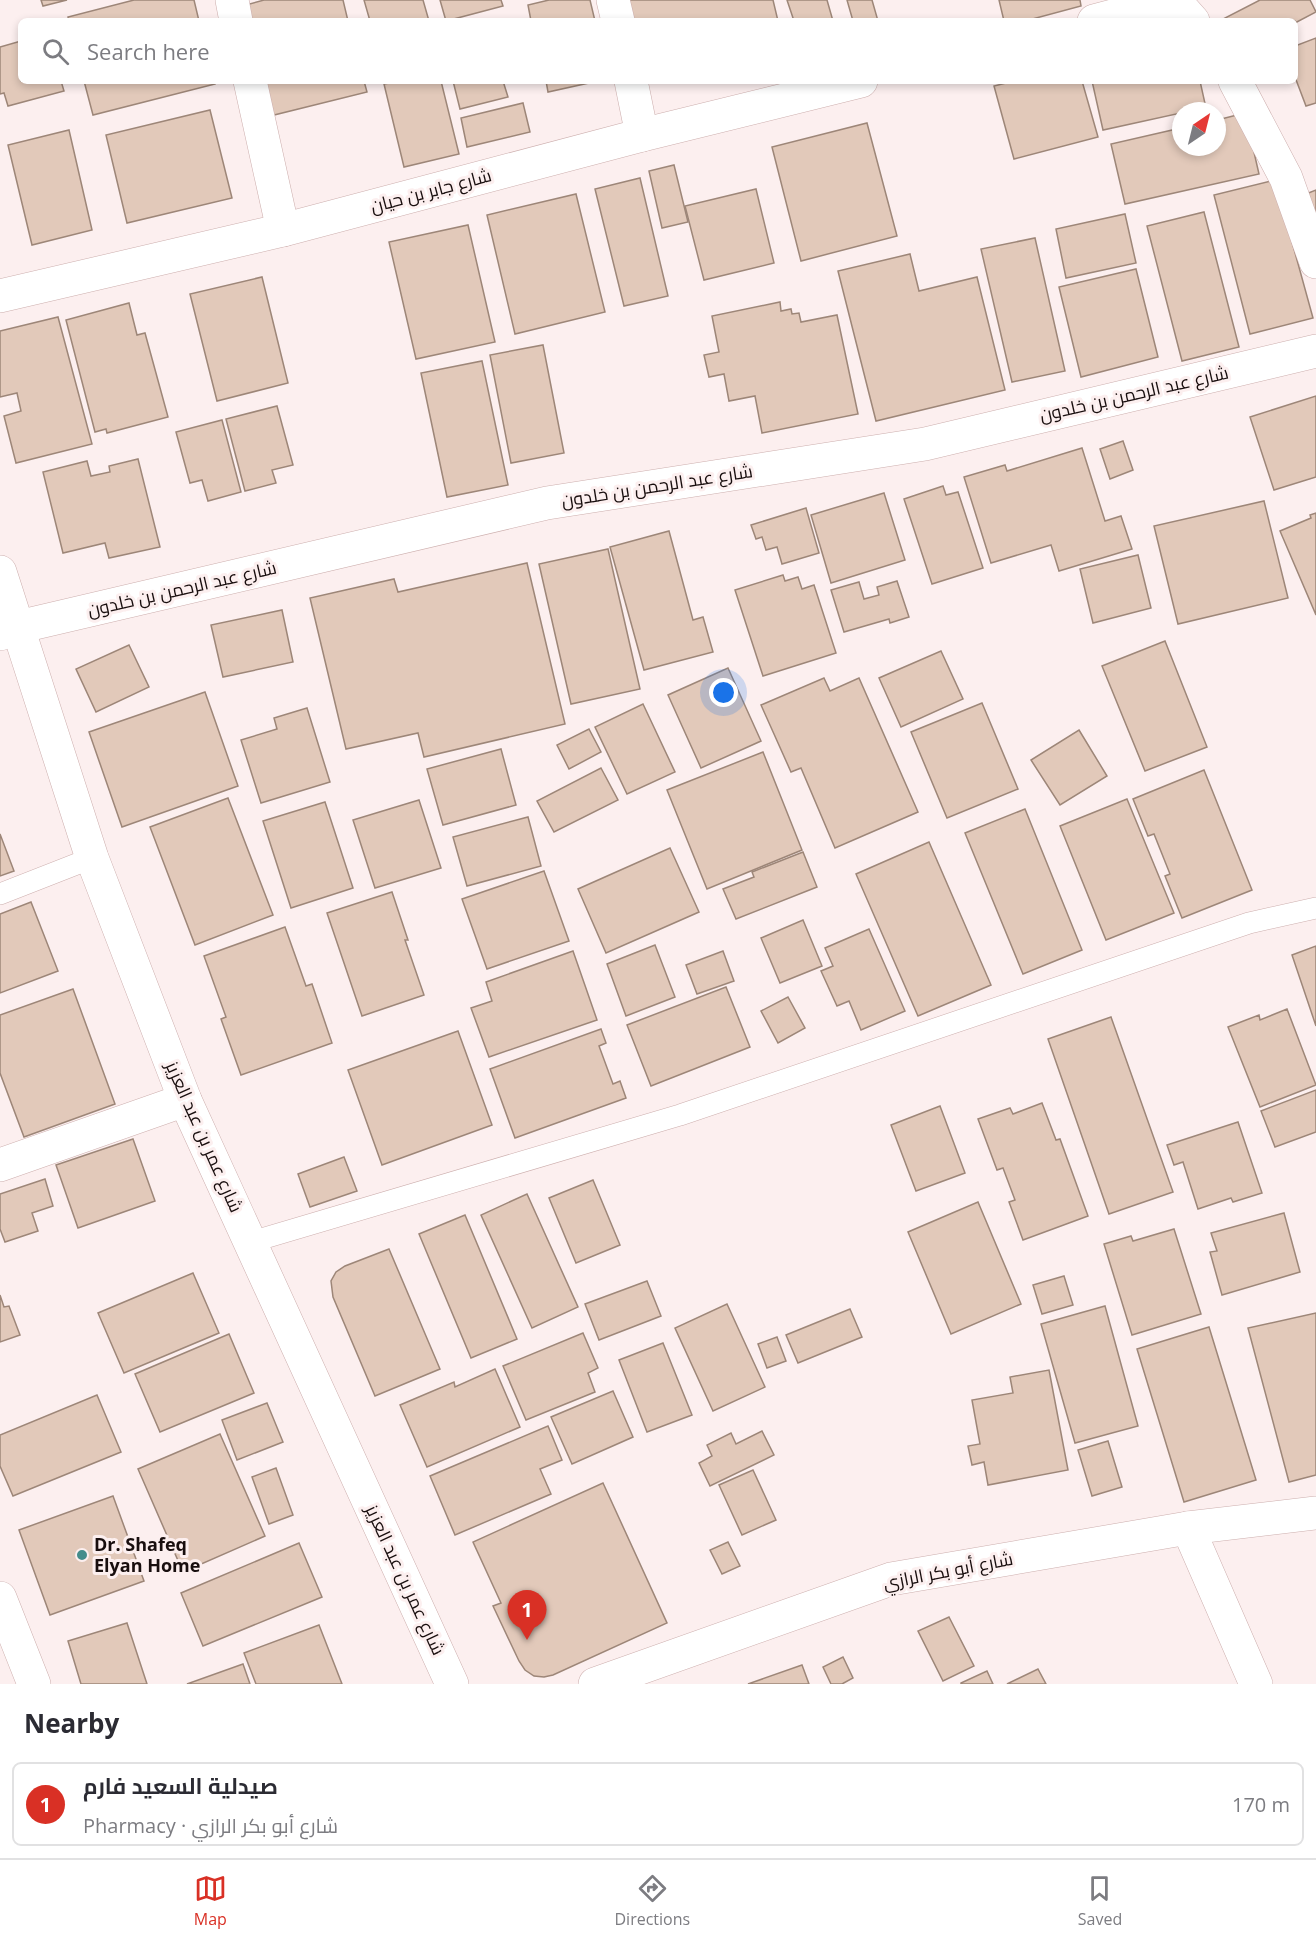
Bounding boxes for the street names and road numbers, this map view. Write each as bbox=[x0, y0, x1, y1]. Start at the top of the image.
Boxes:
street label: شارع جابر بن حيان bbox=[368, 162, 494, 219]
street label: شارع عبد الرحمن بن خلدون bbox=[1037, 360, 1231, 427]
street label: شارع عبد الرحمن بن خلدون bbox=[559, 458, 754, 513]
street label: شارع عبد الرحمن بن خلدون bbox=[85, 555, 279, 622]
street label: شارع عمر بن عبد العزيز bbox=[159, 1056, 249, 1216]
street label: شارع عمر بن عبد العزيز bbox=[359, 1500, 451, 1659]
street label: شارع أبو بكر الرازي bbox=[881, 1546, 1015, 1597]

